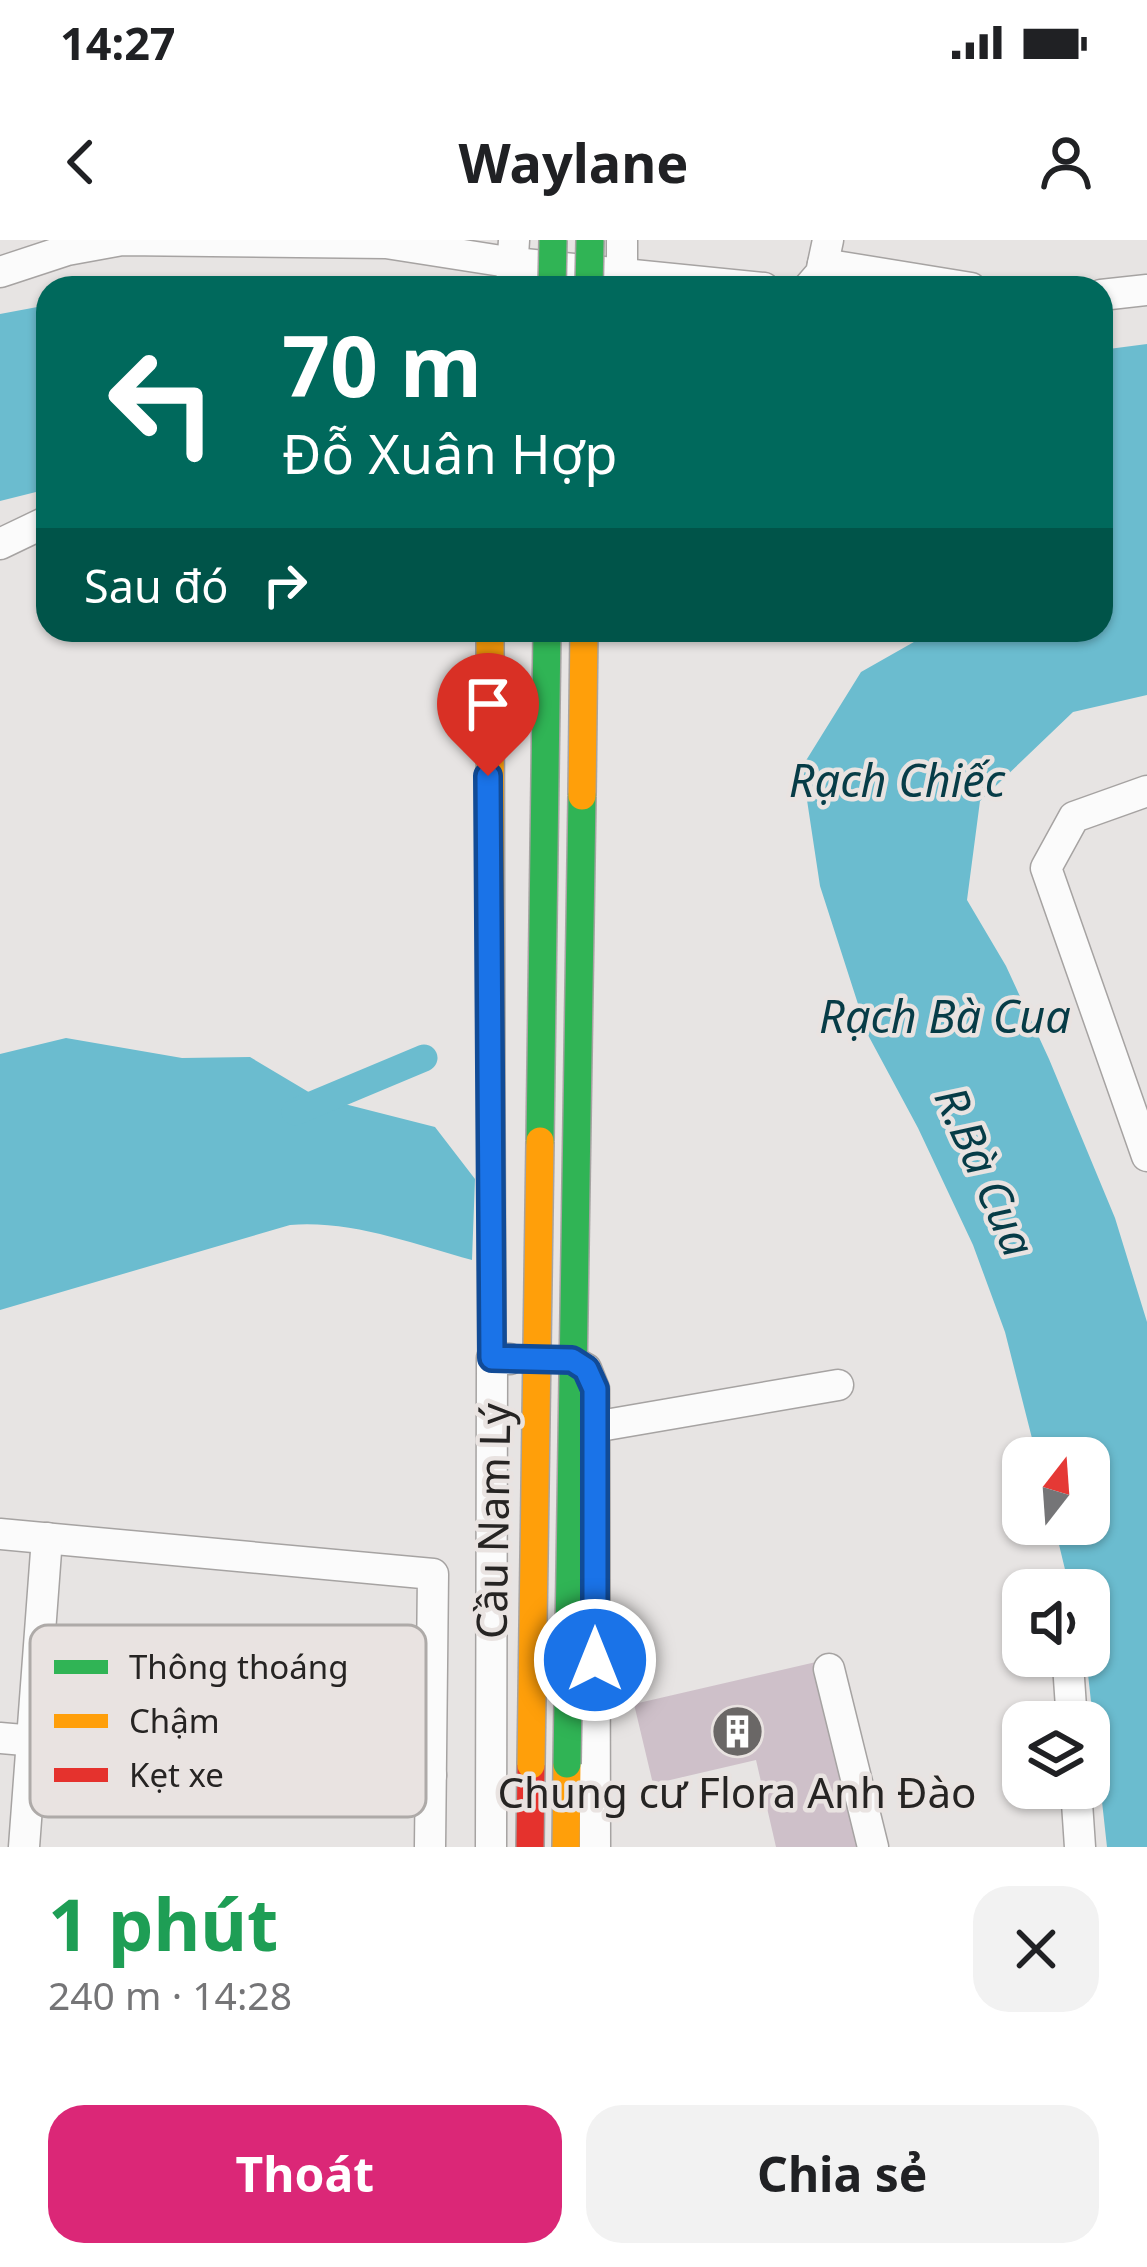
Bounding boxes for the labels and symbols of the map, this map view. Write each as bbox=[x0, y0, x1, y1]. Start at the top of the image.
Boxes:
pin bbox=[437, 653, 539, 776]
water label: Rạch Chiếc bbox=[789, 749, 1006, 810]
water label: Rạch Bà Cua bbox=[819, 985, 1071, 1046]
water label: R.Bà Cua bbox=[922, 1077, 1050, 1265]
street label: Cầu Nam Lý bbox=[461, 1402, 523, 1640]
north arrow bbox=[1002, 1437, 1110, 1545]
position arrow bbox=[532, 1597, 658, 1723]
legend bbox=[30, 1625, 426, 1817]
text: Thông thoáng bbox=[129, 1644, 348, 1689]
text: Chậm bbox=[129, 1698, 220, 1743]
building icon: Chung cư Flora Anh Đào bbox=[709, 1704, 765, 1760]
text: Kẹt xe bbox=[129, 1752, 224, 1797]
place label: Chung cư Flora Anh Đào bbox=[498, 1763, 976, 1820]

